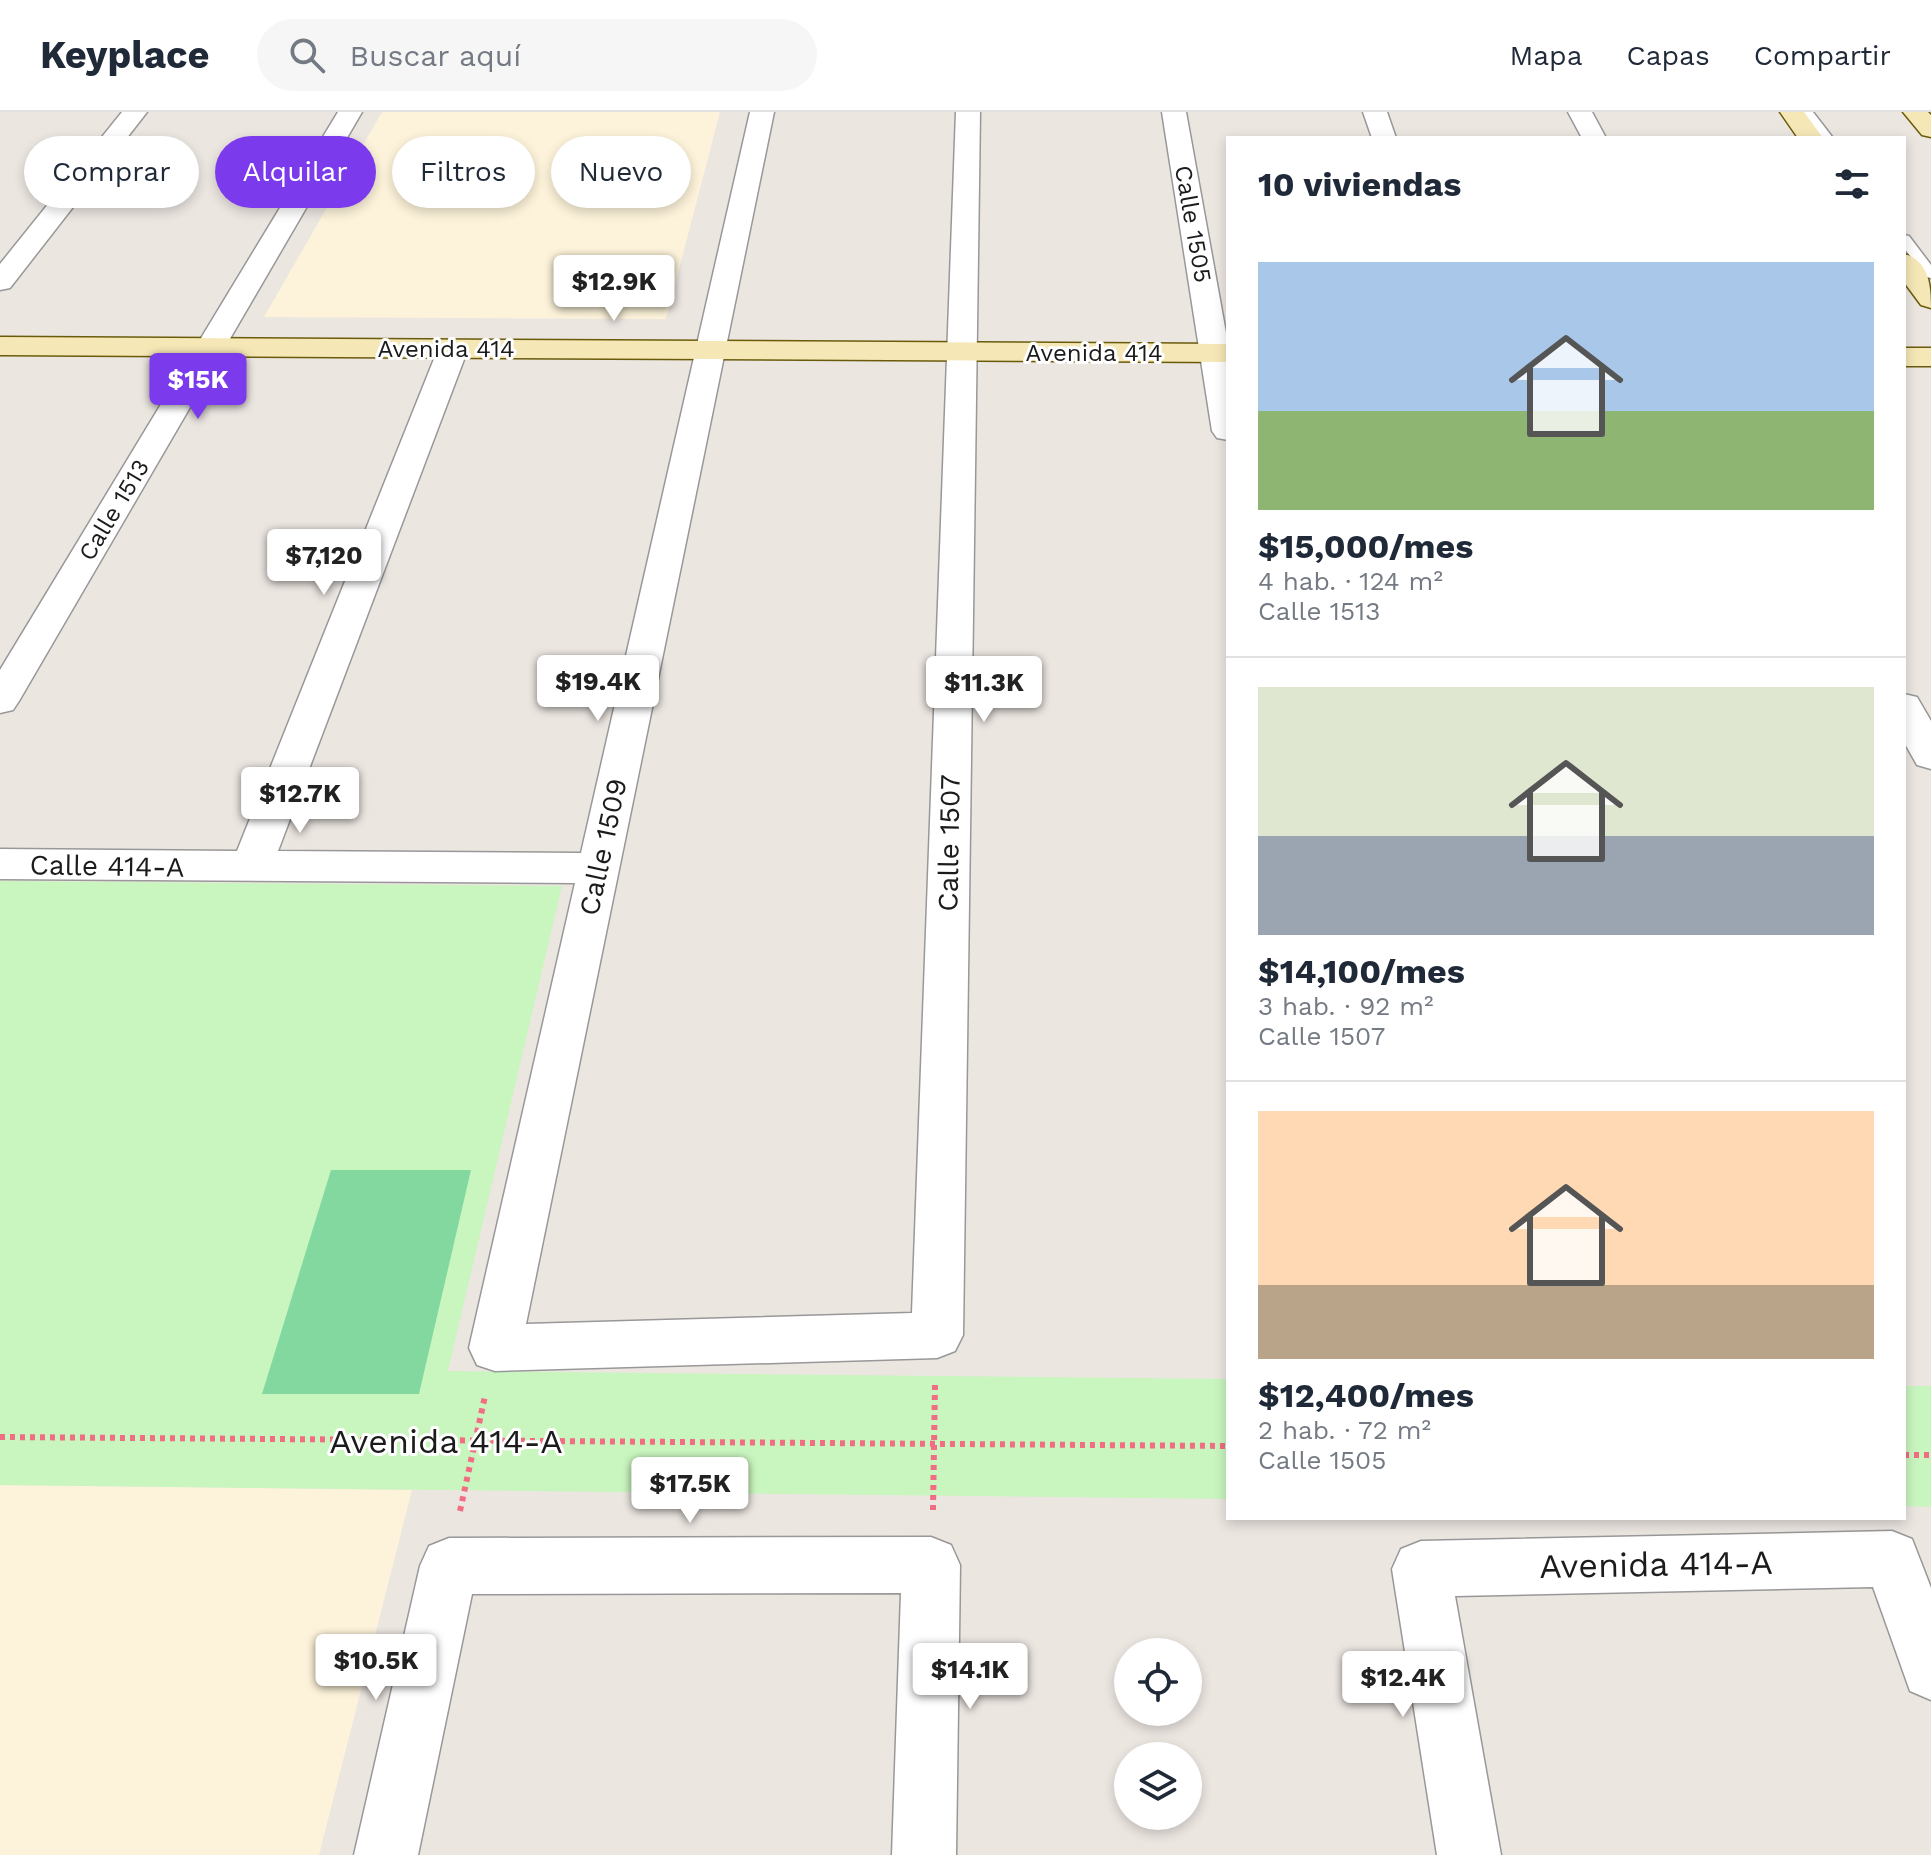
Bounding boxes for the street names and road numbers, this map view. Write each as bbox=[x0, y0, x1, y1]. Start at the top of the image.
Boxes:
street label: Calle 1505 bbox=[1169, 163, 1217, 285]
street label: Avenida 414 bbox=[377, 335, 515, 363]
street label: Avenida 414 bbox=[1025, 339, 1163, 367]
street label: Calle 1513 bbox=[73, 454, 155, 566]
street label: Calle 1507 bbox=[931, 774, 967, 912]
street label: Calle 1509 bbox=[572, 775, 634, 919]
street label: Calle 414-A bbox=[29, 848, 185, 884]
street label: Avenida 414-A bbox=[329, 1421, 563, 1461]
street label: Avenida 414-A bbox=[1539, 1542, 1773, 1586]

